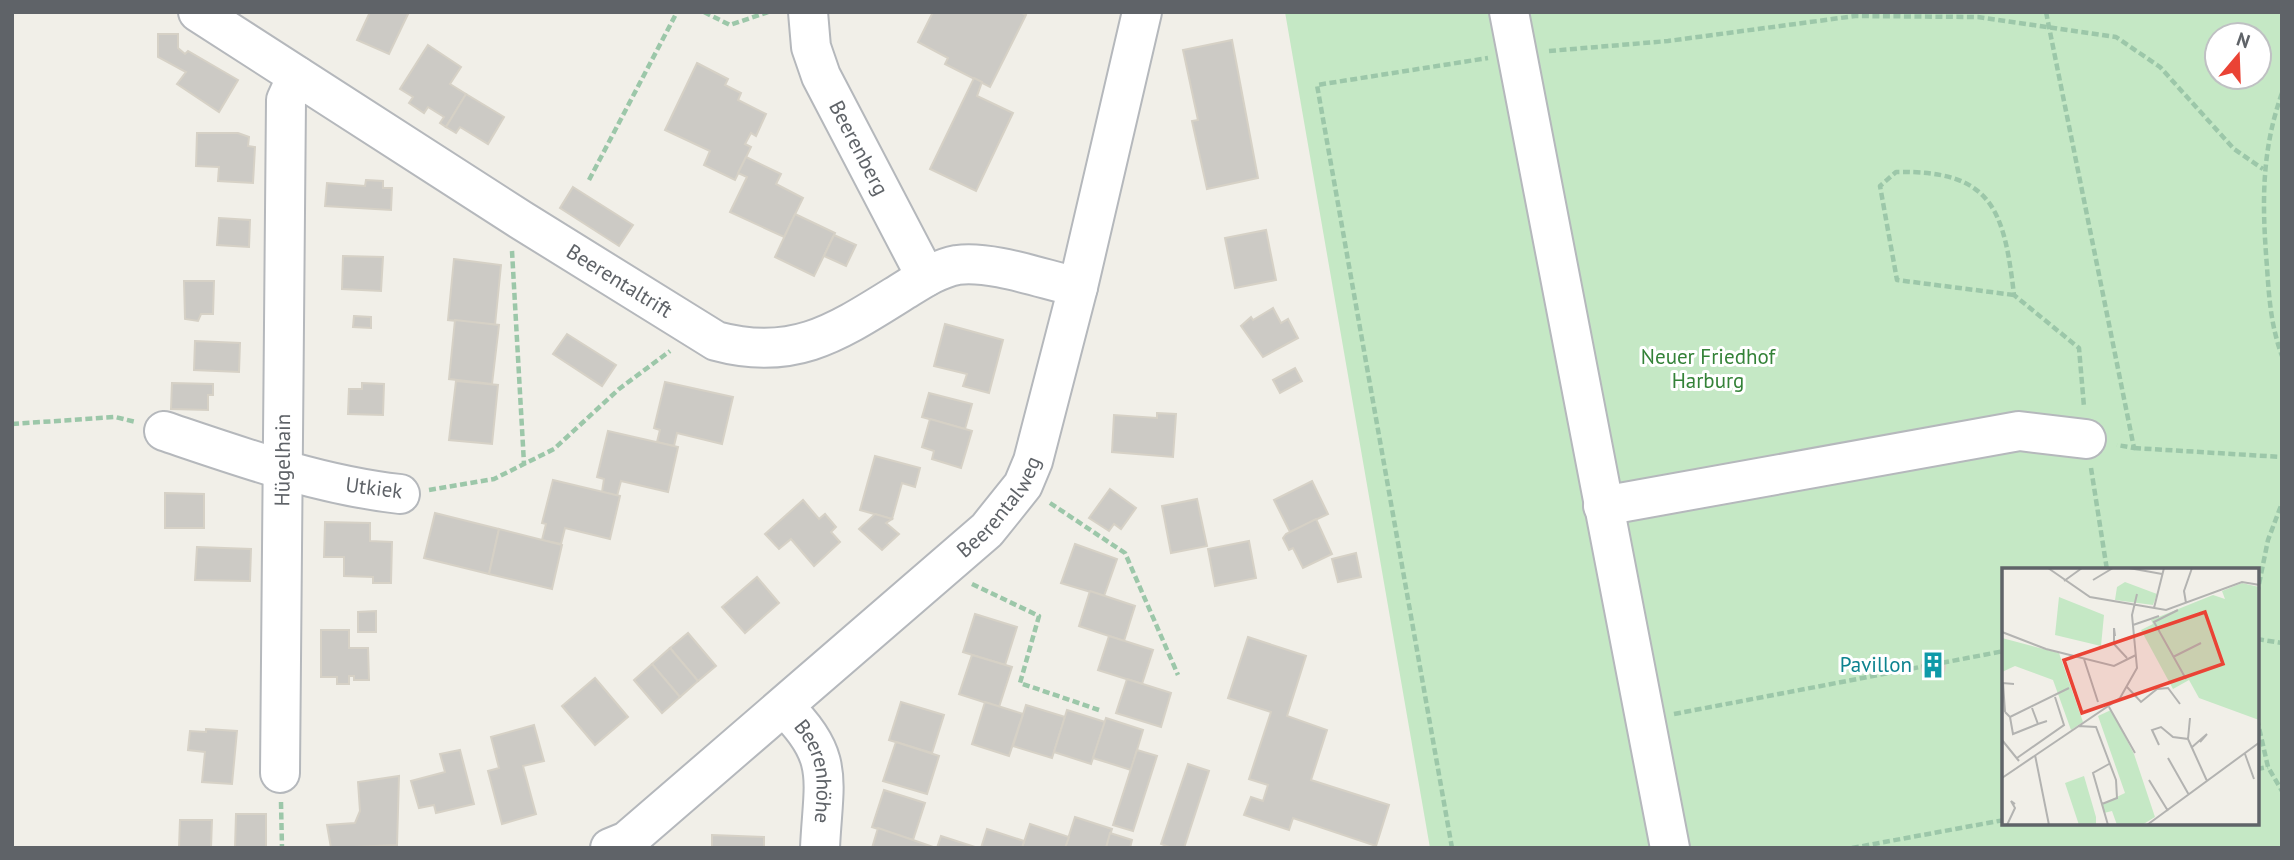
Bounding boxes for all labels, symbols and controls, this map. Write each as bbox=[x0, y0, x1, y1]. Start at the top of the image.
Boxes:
north arrow bbox=[2203, 21, 2273, 91]
text: N bbox=[2234, 27, 2253, 53]
street label: Beerenberg bbox=[823, 96, 895, 200]
street label: Beerentaltrift bbox=[562, 238, 678, 324]
park label: Neuer Friedhof Harburg bbox=[1641, 343, 1776, 394]
street label: Hügelhain bbox=[268, 414, 296, 506]
street label: Beerentalweg bbox=[951, 452, 1047, 563]
street label: Utkiek bbox=[344, 471, 404, 504]
inset map bbox=[2002, 568, 2259, 825]
building icon: Pavillon bbox=[1918, 650, 1948, 680]
place label: Pavillon bbox=[1840, 651, 1912, 678]
street label: Beerenhöhe bbox=[789, 714, 838, 824]

